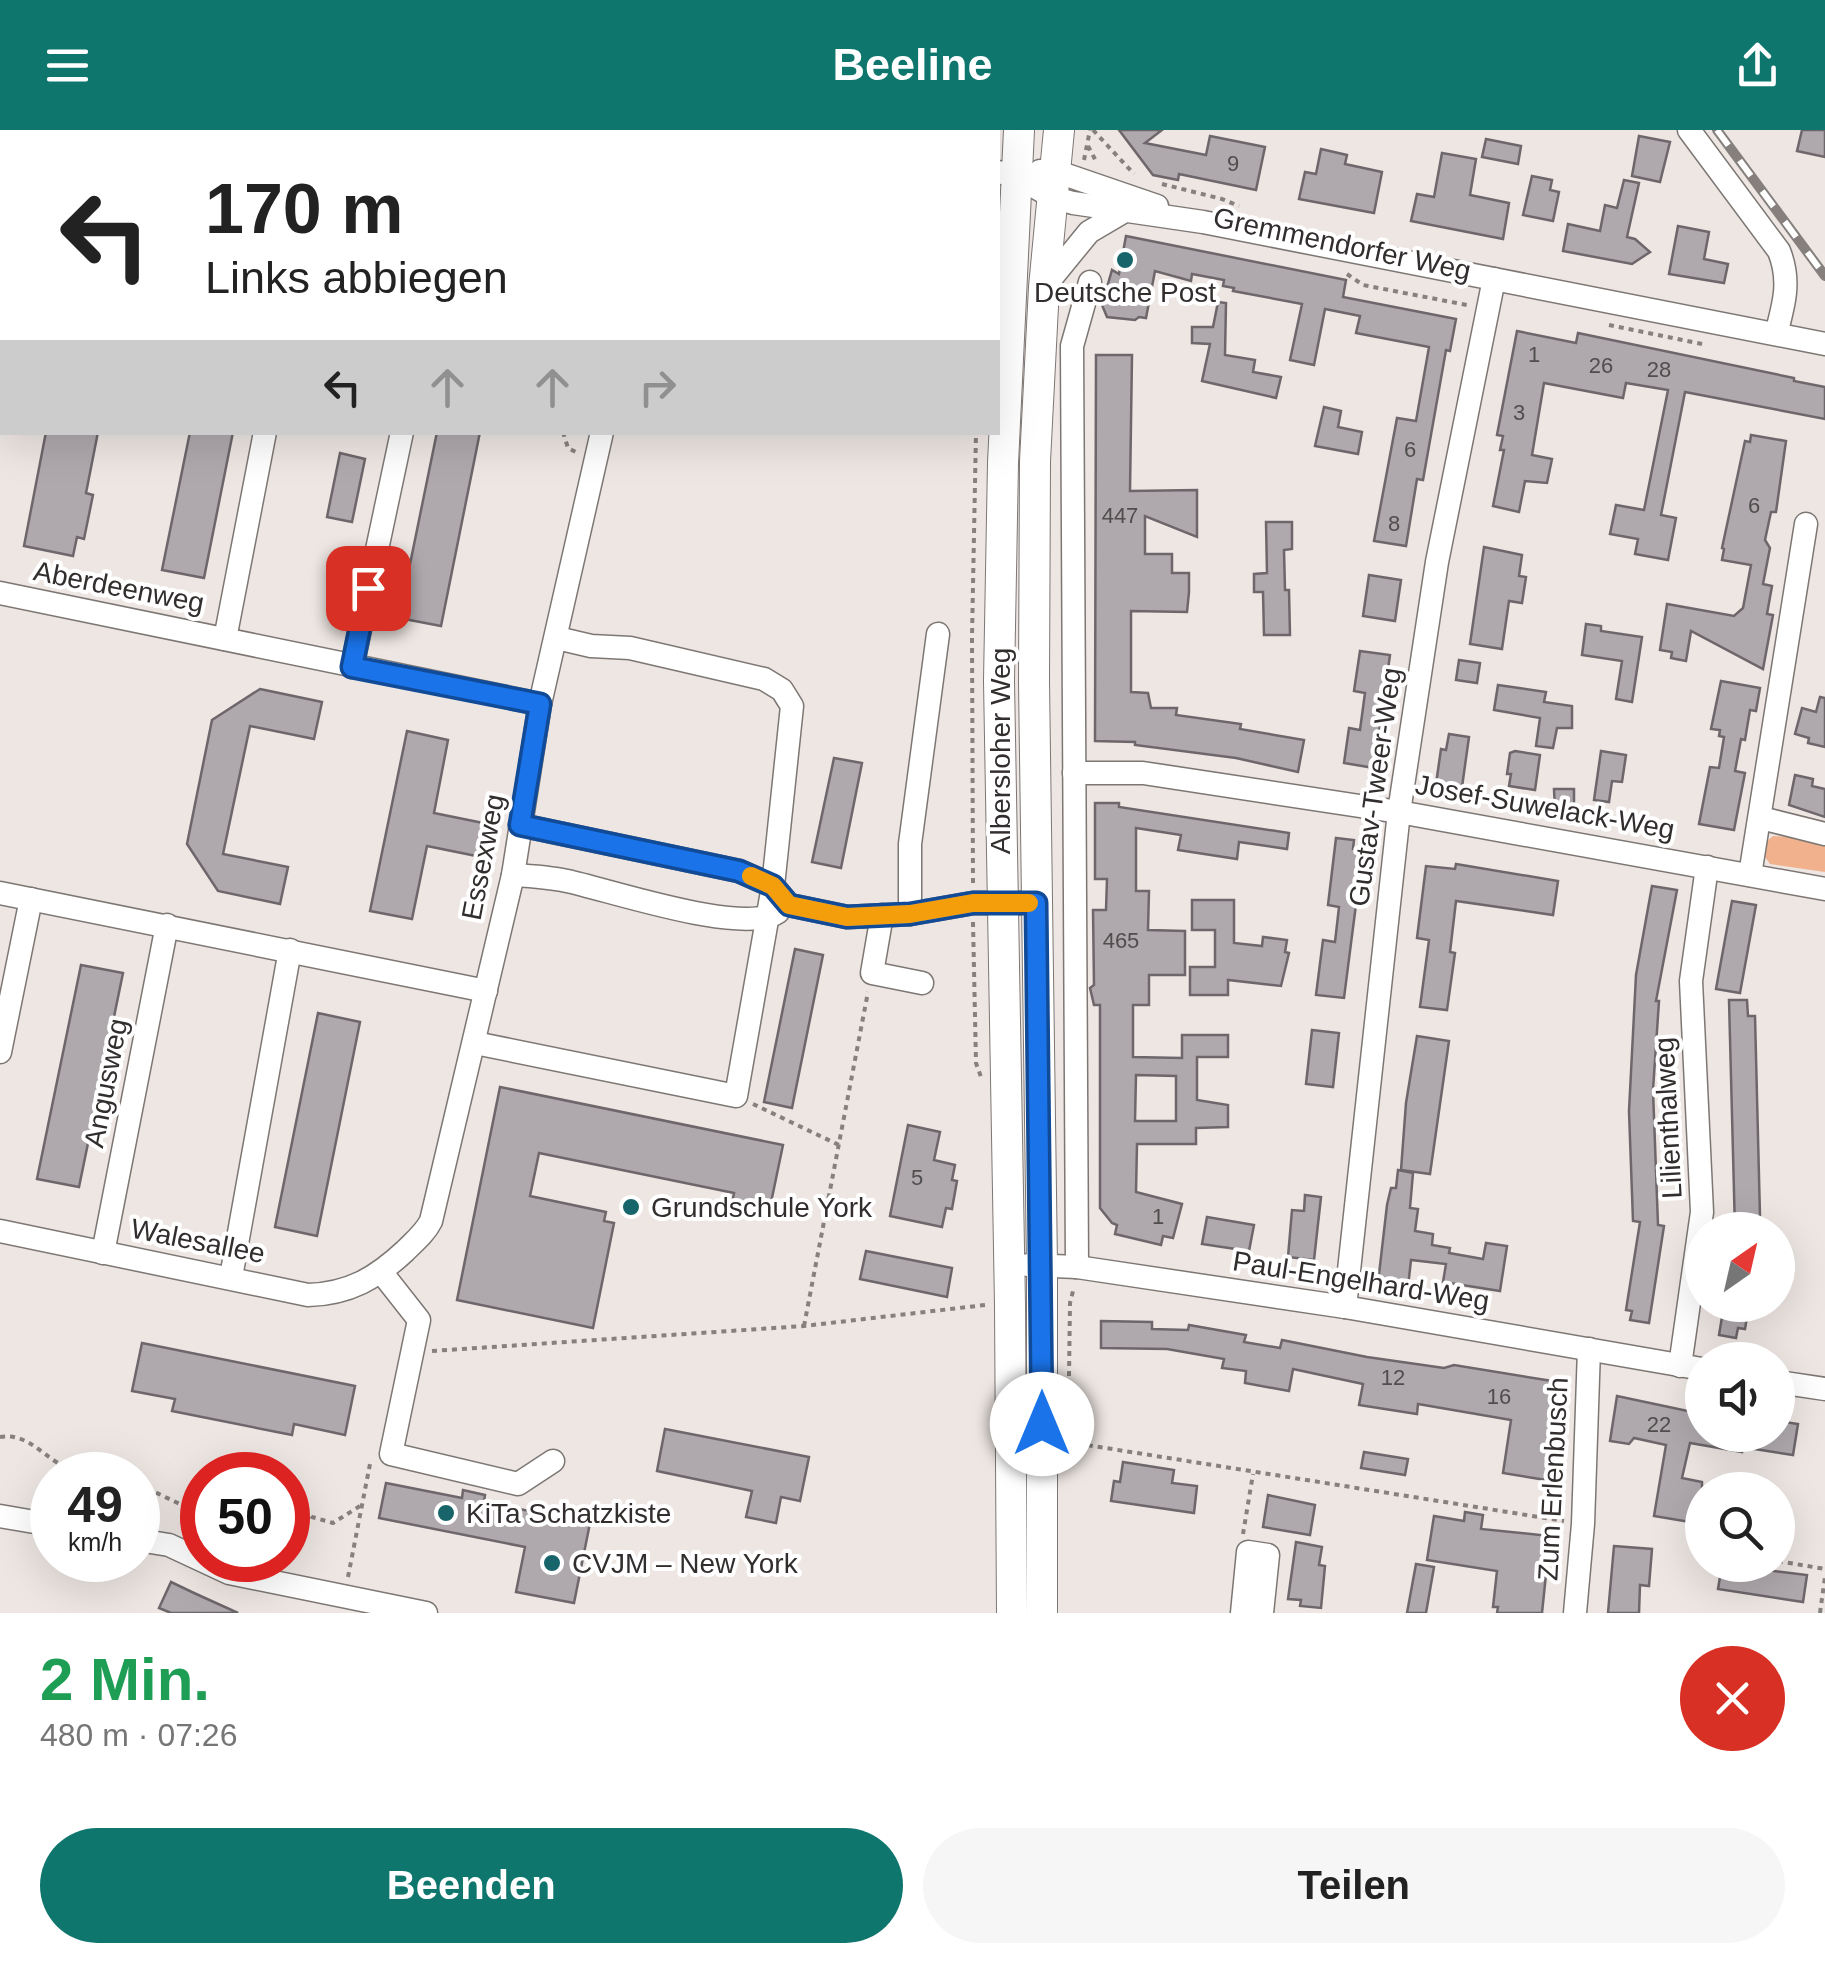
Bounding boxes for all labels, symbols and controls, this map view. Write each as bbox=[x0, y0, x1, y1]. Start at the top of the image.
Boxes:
icon: menu bbox=[40, 38, 95, 93]
icon: share bbox=[1730, 38, 1785, 93]
text: Beeline bbox=[832, 39, 993, 90]
house number: 9 bbox=[1227, 151, 1239, 176]
icon: left bbox=[40, 170, 170, 300]
text: 170 m bbox=[205, 170, 403, 248]
street label: Gremmendorfer Weg bbox=[1210, 202, 1474, 286]
marker: Deutsche Post bbox=[1114, 249, 1136, 271]
text: Links abbiegen bbox=[205, 252, 508, 303]
place label: Deutsche Post bbox=[1034, 277, 1216, 308]
house number: 1 bbox=[1528, 342, 1540, 367]
house number: 26 bbox=[1589, 353, 1613, 378]
house number: 28 bbox=[1647, 357, 1671, 382]
icon: left bbox=[315, 360, 370, 415]
icon: ahead bbox=[420, 360, 475, 415]
icon: ahead bbox=[525, 360, 580, 415]
icon: right bbox=[630, 360, 685, 415]
house number: 3 bbox=[1513, 400, 1525, 425]
house number: 6 bbox=[1404, 437, 1416, 462]
house number: 6 bbox=[1748, 493, 1760, 518]
house number: 447 bbox=[1102, 503, 1138, 528]
house number: 8 bbox=[1388, 511, 1400, 536]
pin bbox=[326, 546, 411, 631]
street label: Aberdeenweg bbox=[31, 555, 207, 619]
icon: arrive bbox=[341, 561, 396, 616]
street label: Albersloher Weg bbox=[985, 648, 1016, 854]
street label: Gustav-Tweer-Weg bbox=[1343, 666, 1407, 908]
street label: Josef-Suwelack-Weg bbox=[1413, 769, 1677, 845]
street label: Essexweg bbox=[456, 791, 510, 923]
house number: 465 bbox=[1103, 928, 1139, 953]
street label: Angusweg bbox=[78, 1016, 134, 1150]
street label: Lilienthalweg bbox=[1648, 1036, 1688, 1200]
house number: 5 bbox=[911, 1165, 923, 1190]
place label: Grundschule York bbox=[651, 1192, 873, 1223]
marker: Grundschule York bbox=[620, 1196, 642, 1218]
house number: 1 bbox=[1152, 1204, 1164, 1229]
north arrow bbox=[1685, 1212, 1795, 1322]
map controls bbox=[1685, 1212, 1795, 1582]
street label: Walesallee bbox=[128, 1213, 268, 1269]
street label: Paul-Engelhard-Weg bbox=[1230, 1245, 1492, 1317]
button: sound bbox=[1685, 1342, 1795, 1452]
house number: 12 bbox=[1381, 1365, 1405, 1390]
position arrow bbox=[990, 1372, 1094, 1476]
street label: Zum Erlenbusch bbox=[1532, 1376, 1574, 1582]
house number: 16 bbox=[1487, 1384, 1511, 1409]
house number: 22 bbox=[1647, 1412, 1671, 1437]
speed limit sign: 50 bbox=[180, 1452, 310, 1582]
button: search bbox=[1685, 1472, 1795, 1582]
text: 49 bbox=[67, 1477, 123, 1533]
place label: KiTa Schatzkiste bbox=[466, 1498, 671, 1529]
marker: KiTa Schatzkiste bbox=[435, 1502, 457, 1524]
text: km/h bbox=[68, 1528, 122, 1556]
place label: CVJM – New York bbox=[572, 1548, 799, 1579]
marker: CVJM – New York bbox=[541, 1552, 563, 1574]
text: 2 Min. bbox=[40, 1646, 210, 1713]
button: close bbox=[1680, 1646, 1785, 1751]
text: 480 m · 07:26 bbox=[40, 1717, 237, 1753]
button: Beenden bbox=[40, 1828, 903, 1943]
button: Teilen bbox=[923, 1828, 1785, 1943]

